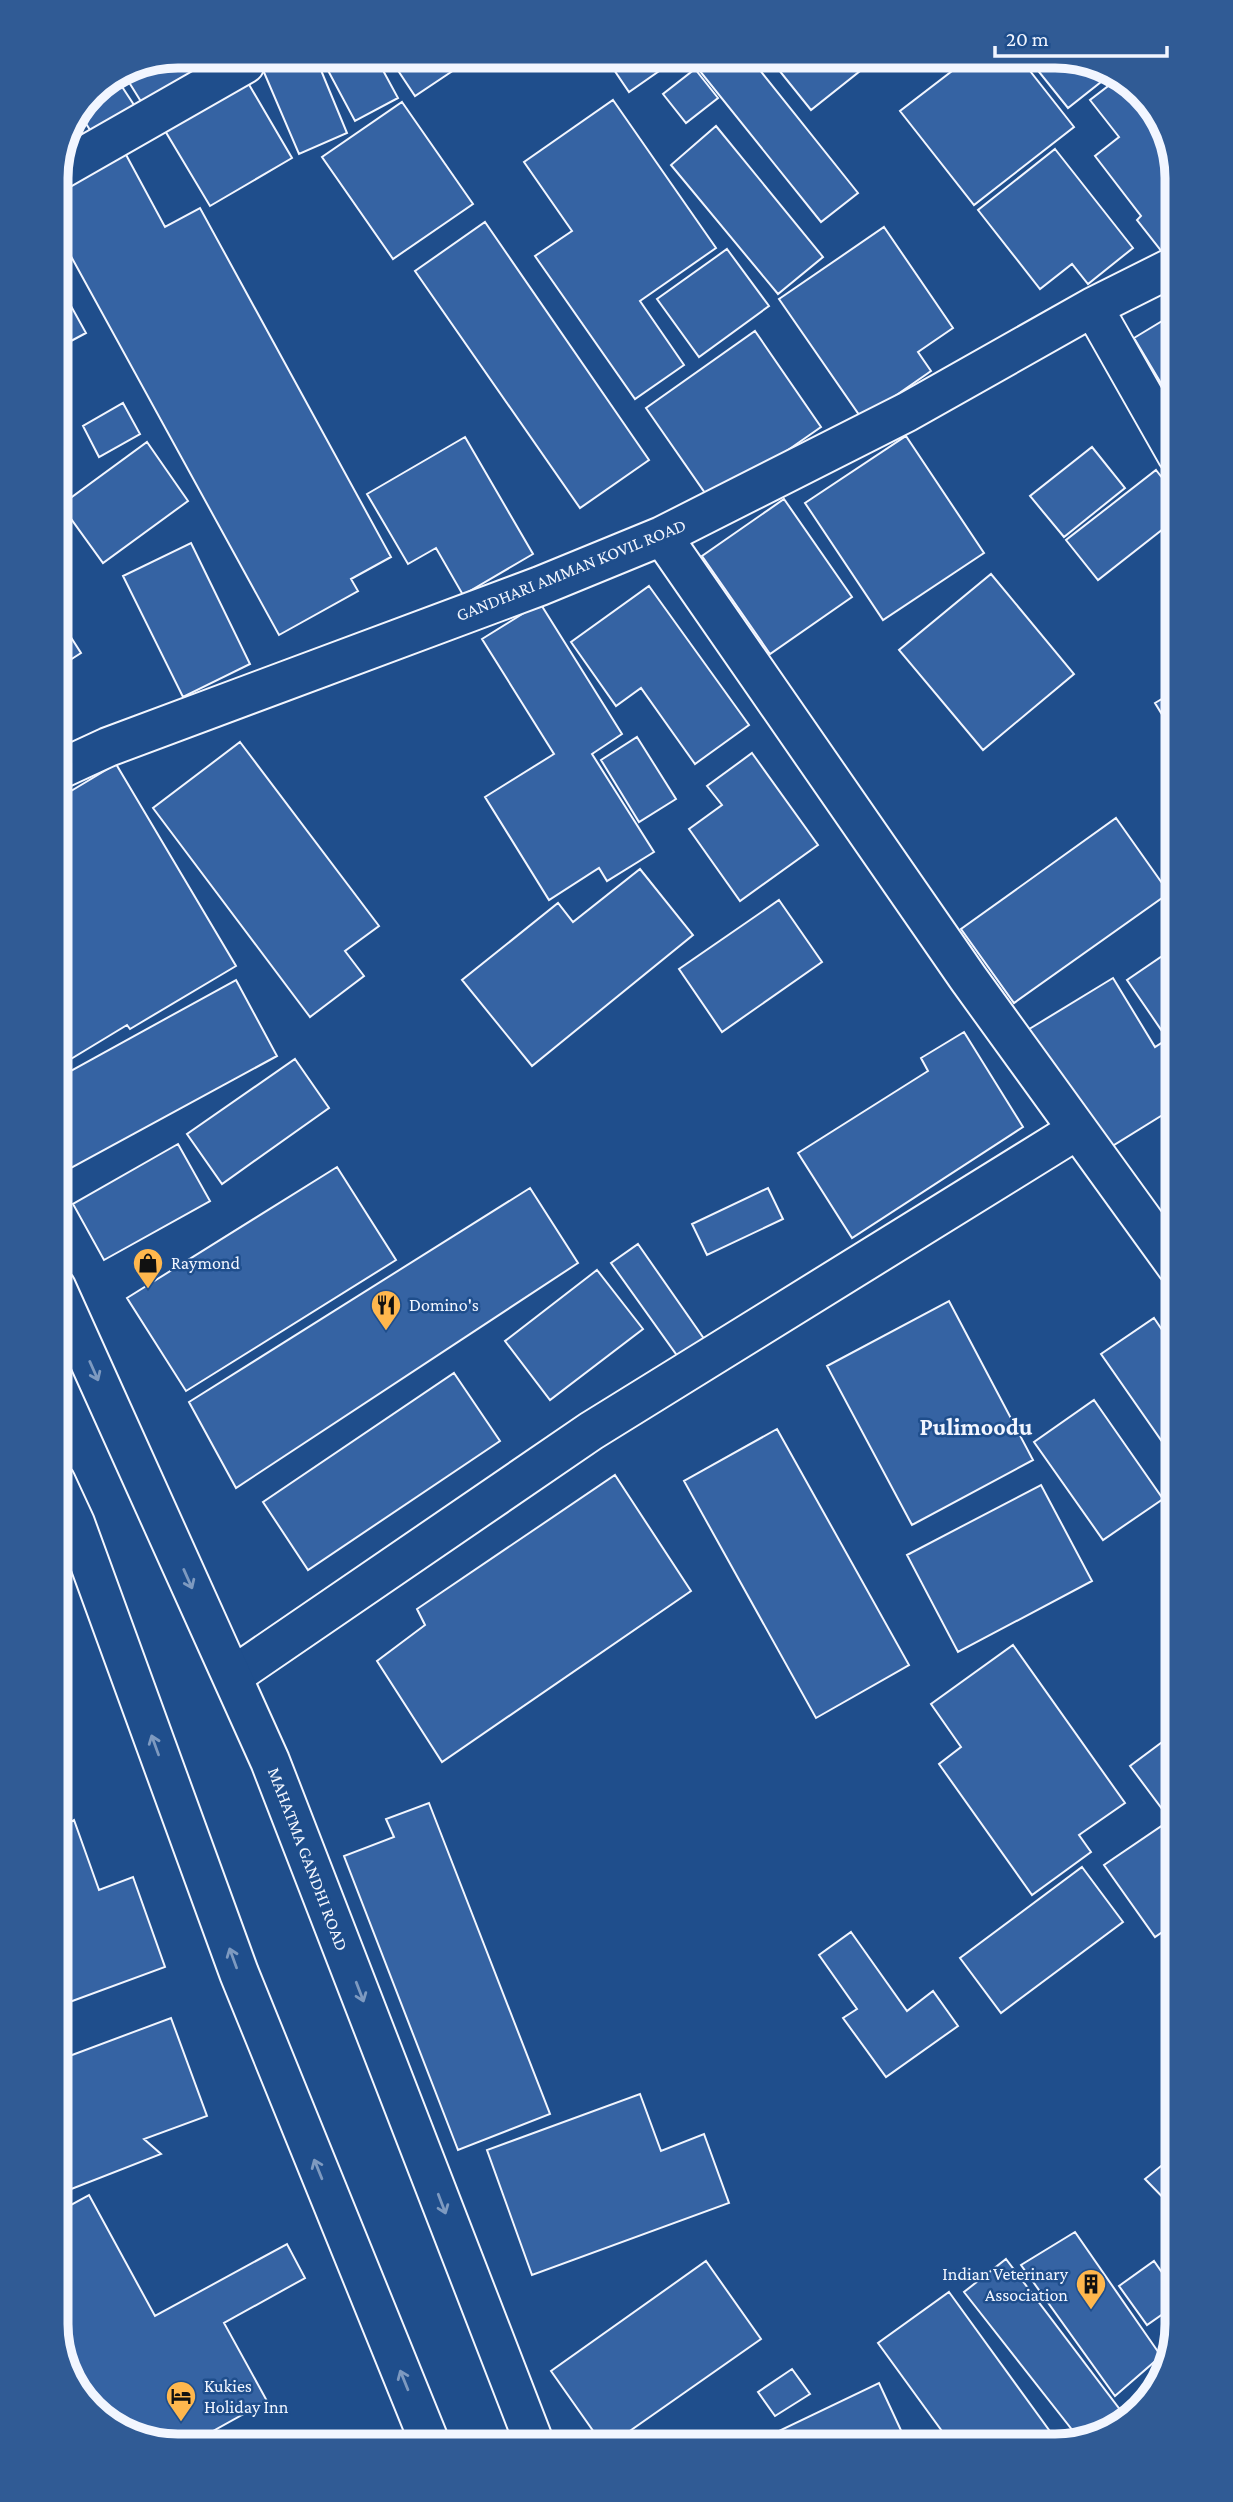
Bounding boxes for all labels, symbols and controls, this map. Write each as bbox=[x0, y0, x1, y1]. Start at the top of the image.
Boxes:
scale bar bbox=[995, 14, 1166, 58]
text: 20 m bbox=[1006, 27, 1049, 51]
street label: GANDHARI AMMAN KOVIL ROAD bbox=[453, 515, 689, 625]
shop icon: Raymond bbox=[131, 1246, 165, 1290]
place label: Raymond bbox=[171, 1253, 240, 1273]
restaurant icon: Domino's bbox=[369, 1288, 403, 1332]
place label: Domino's bbox=[409, 1295, 479, 1315]
one-way arrow bbox=[88, 1360, 101, 1382]
district label: Pulimoodu bbox=[920, 1413, 1033, 1440]
one-way arrow bbox=[182, 1567, 195, 1589]
one-way arrow bbox=[148, 1734, 161, 1756]
street label: MAHATMA GANDHI ROAD bbox=[264, 1764, 352, 1954]
one-way arrow bbox=[226, 1948, 239, 1970]
one-way arrow bbox=[354, 1981, 367, 2003]
one-way arrow bbox=[311, 2159, 324, 2181]
one-way arrow bbox=[437, 2193, 449, 2215]
place label: Indian Veterinary Association bbox=[942, 2264, 1069, 2305]
building icon: Indian Veterinary Association bbox=[1074, 2267, 1108, 2311]
one-way arrow bbox=[397, 2370, 410, 2391]
place label: Kukies Holiday Inn bbox=[204, 2376, 289, 2417]
hotel icon: Kukies Holiday Inn bbox=[164, 2379, 198, 2423]

